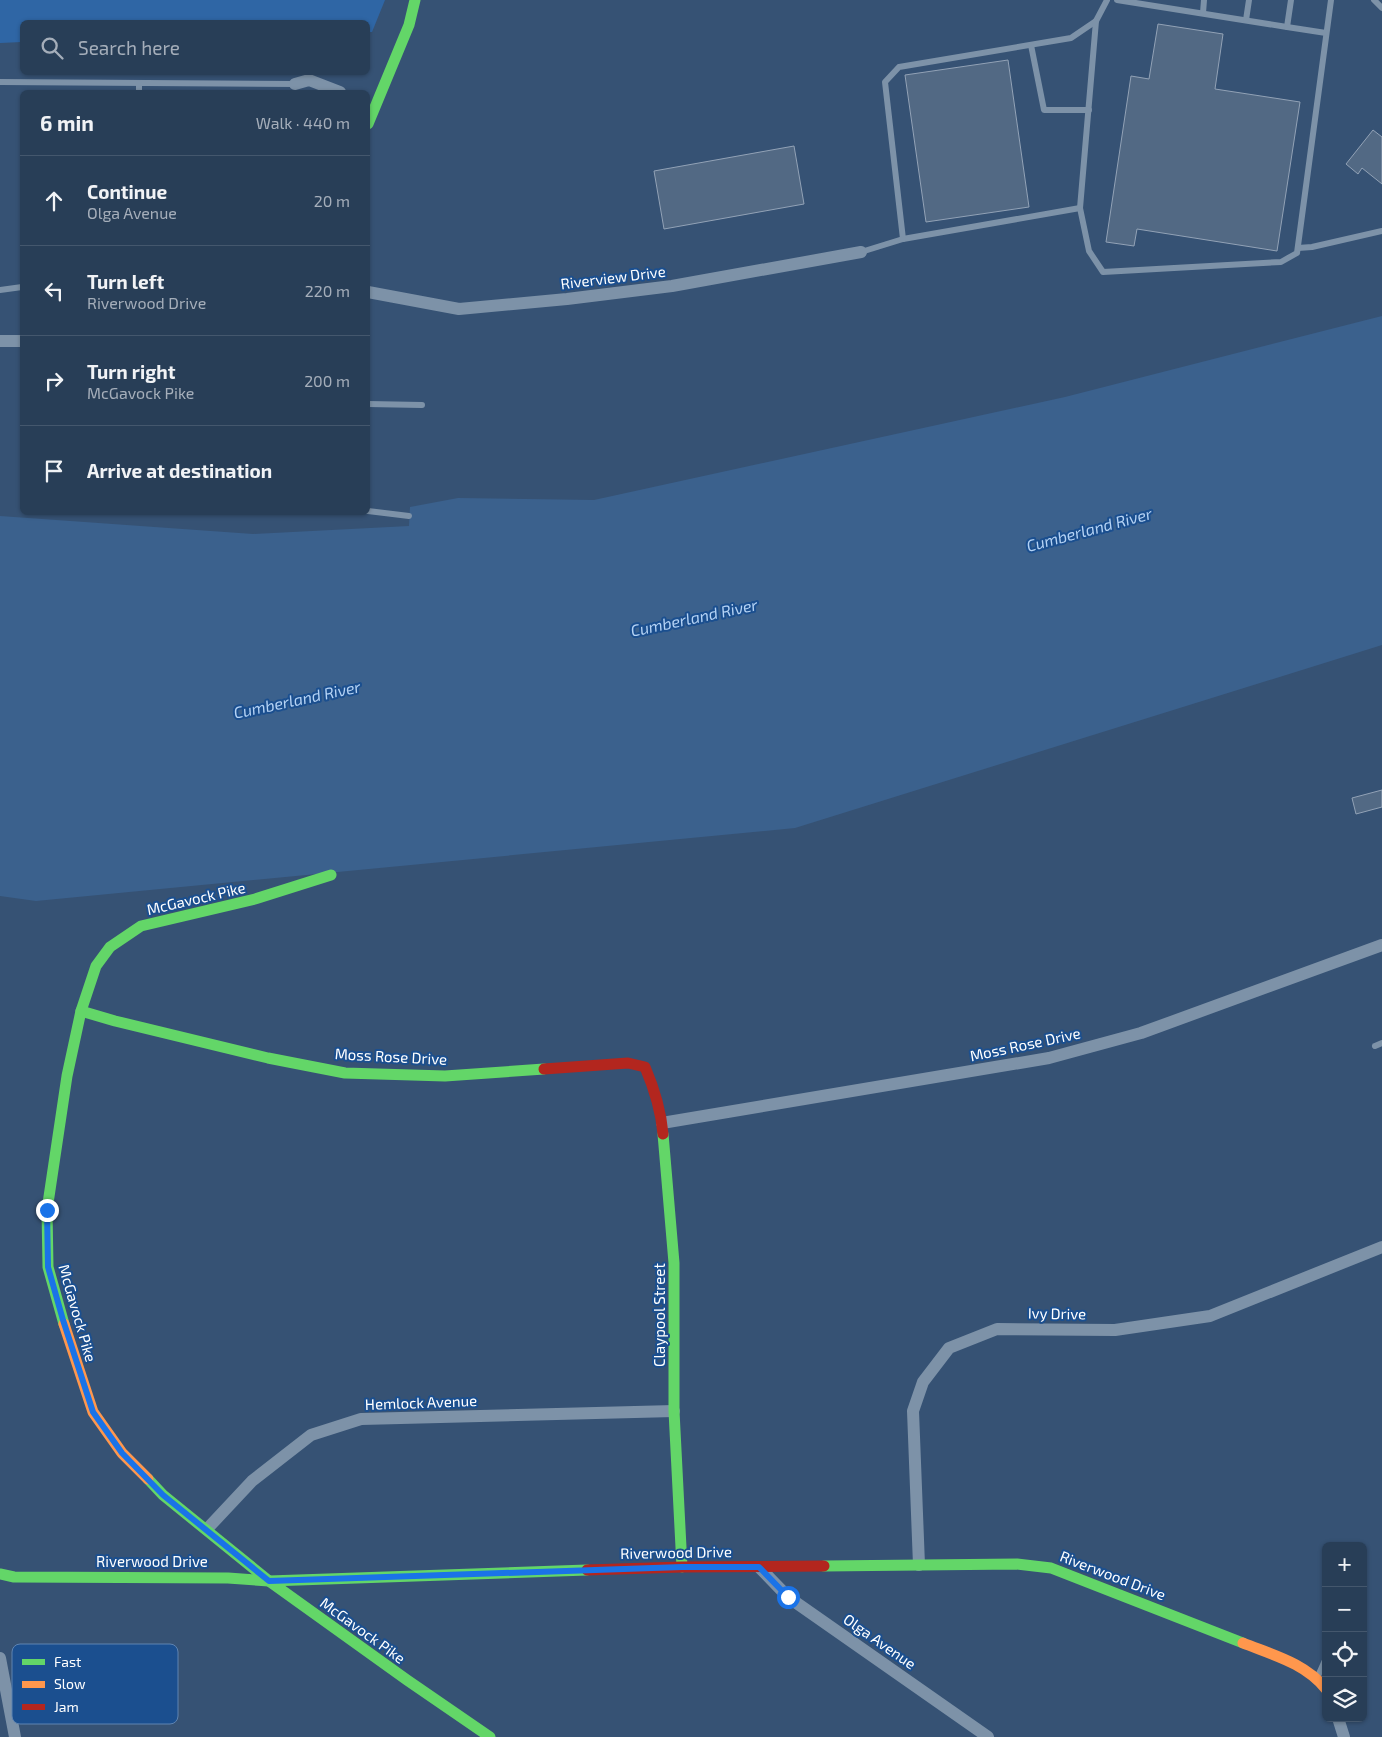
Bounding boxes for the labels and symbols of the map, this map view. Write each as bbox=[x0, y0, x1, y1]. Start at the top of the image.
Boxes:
street label: Riverview Drive bbox=[559, 262, 667, 292]
water label: Cumberland River bbox=[1024, 503, 1155, 555]
water label: Cumberland River bbox=[629, 594, 760, 640]
water label: Cumberland River bbox=[232, 676, 363, 722]
street label: McGavock Pike bbox=[145, 878, 247, 918]
street label: Moss Rose Drive bbox=[968, 1023, 1082, 1065]
street label: Moss Rose Drive bbox=[334, 1044, 448, 1068]
route end bbox=[36, 1199, 59, 1222]
street label: McGavock Pike bbox=[55, 1262, 101, 1364]
street label: Claypool Street bbox=[650, 1263, 668, 1367]
street label: Ivy Drive bbox=[1028, 1303, 1086, 1323]
street label: Hemlock Avenue bbox=[365, 1391, 477, 1413]
street label: Riverwood Drive bbox=[620, 1542, 732, 1562]
street label: Riverwood Drive bbox=[1058, 1547, 1168, 1603]
street label: Riverwood Drive bbox=[96, 1552, 208, 1570]
route start bbox=[777, 1586, 800, 1609]
street label: McGavock Pike bbox=[317, 1593, 409, 1667]
street label: Olga Avenue bbox=[840, 1609, 920, 1673]
legend bbox=[12, 1644, 178, 1724]
text: Fast bbox=[54, 1653, 81, 1670]
text: Slow bbox=[54, 1675, 86, 1692]
text: Jam bbox=[54, 1698, 79, 1715]

